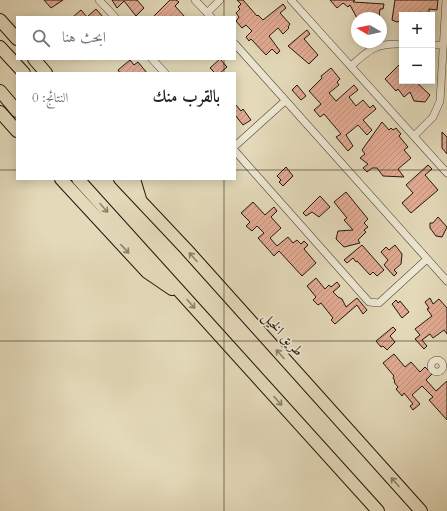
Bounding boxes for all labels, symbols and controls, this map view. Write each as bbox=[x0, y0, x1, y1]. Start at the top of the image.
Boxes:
north arrow bbox=[351, 12, 387, 48]
map controls bbox=[399, 12, 435, 84]
button: + bbox=[399, 12, 435, 48]
search box bbox=[16, 16, 236, 60]
icon: search bbox=[30, 27, 52, 49]
text: ابحث هنا bbox=[62, 27, 106, 47]
button: − bbox=[399, 48, 435, 84]
text: بالقرب منك bbox=[153, 85, 220, 108]
text: النتائج: 0 bbox=[32, 89, 68, 107]
one-way arrow bbox=[99, 203, 109, 213]
one-way arrow bbox=[120, 244, 130, 254]
one-way arrow bbox=[189, 252, 198, 263]
one-way arrow bbox=[186, 299, 195, 309]
street label: طريق الخيل bbox=[257, 308, 308, 361]
one-way arrow bbox=[276, 349, 285, 359]
one-way arrow bbox=[274, 396, 283, 406]
one-way arrow bbox=[390, 477, 400, 487]

